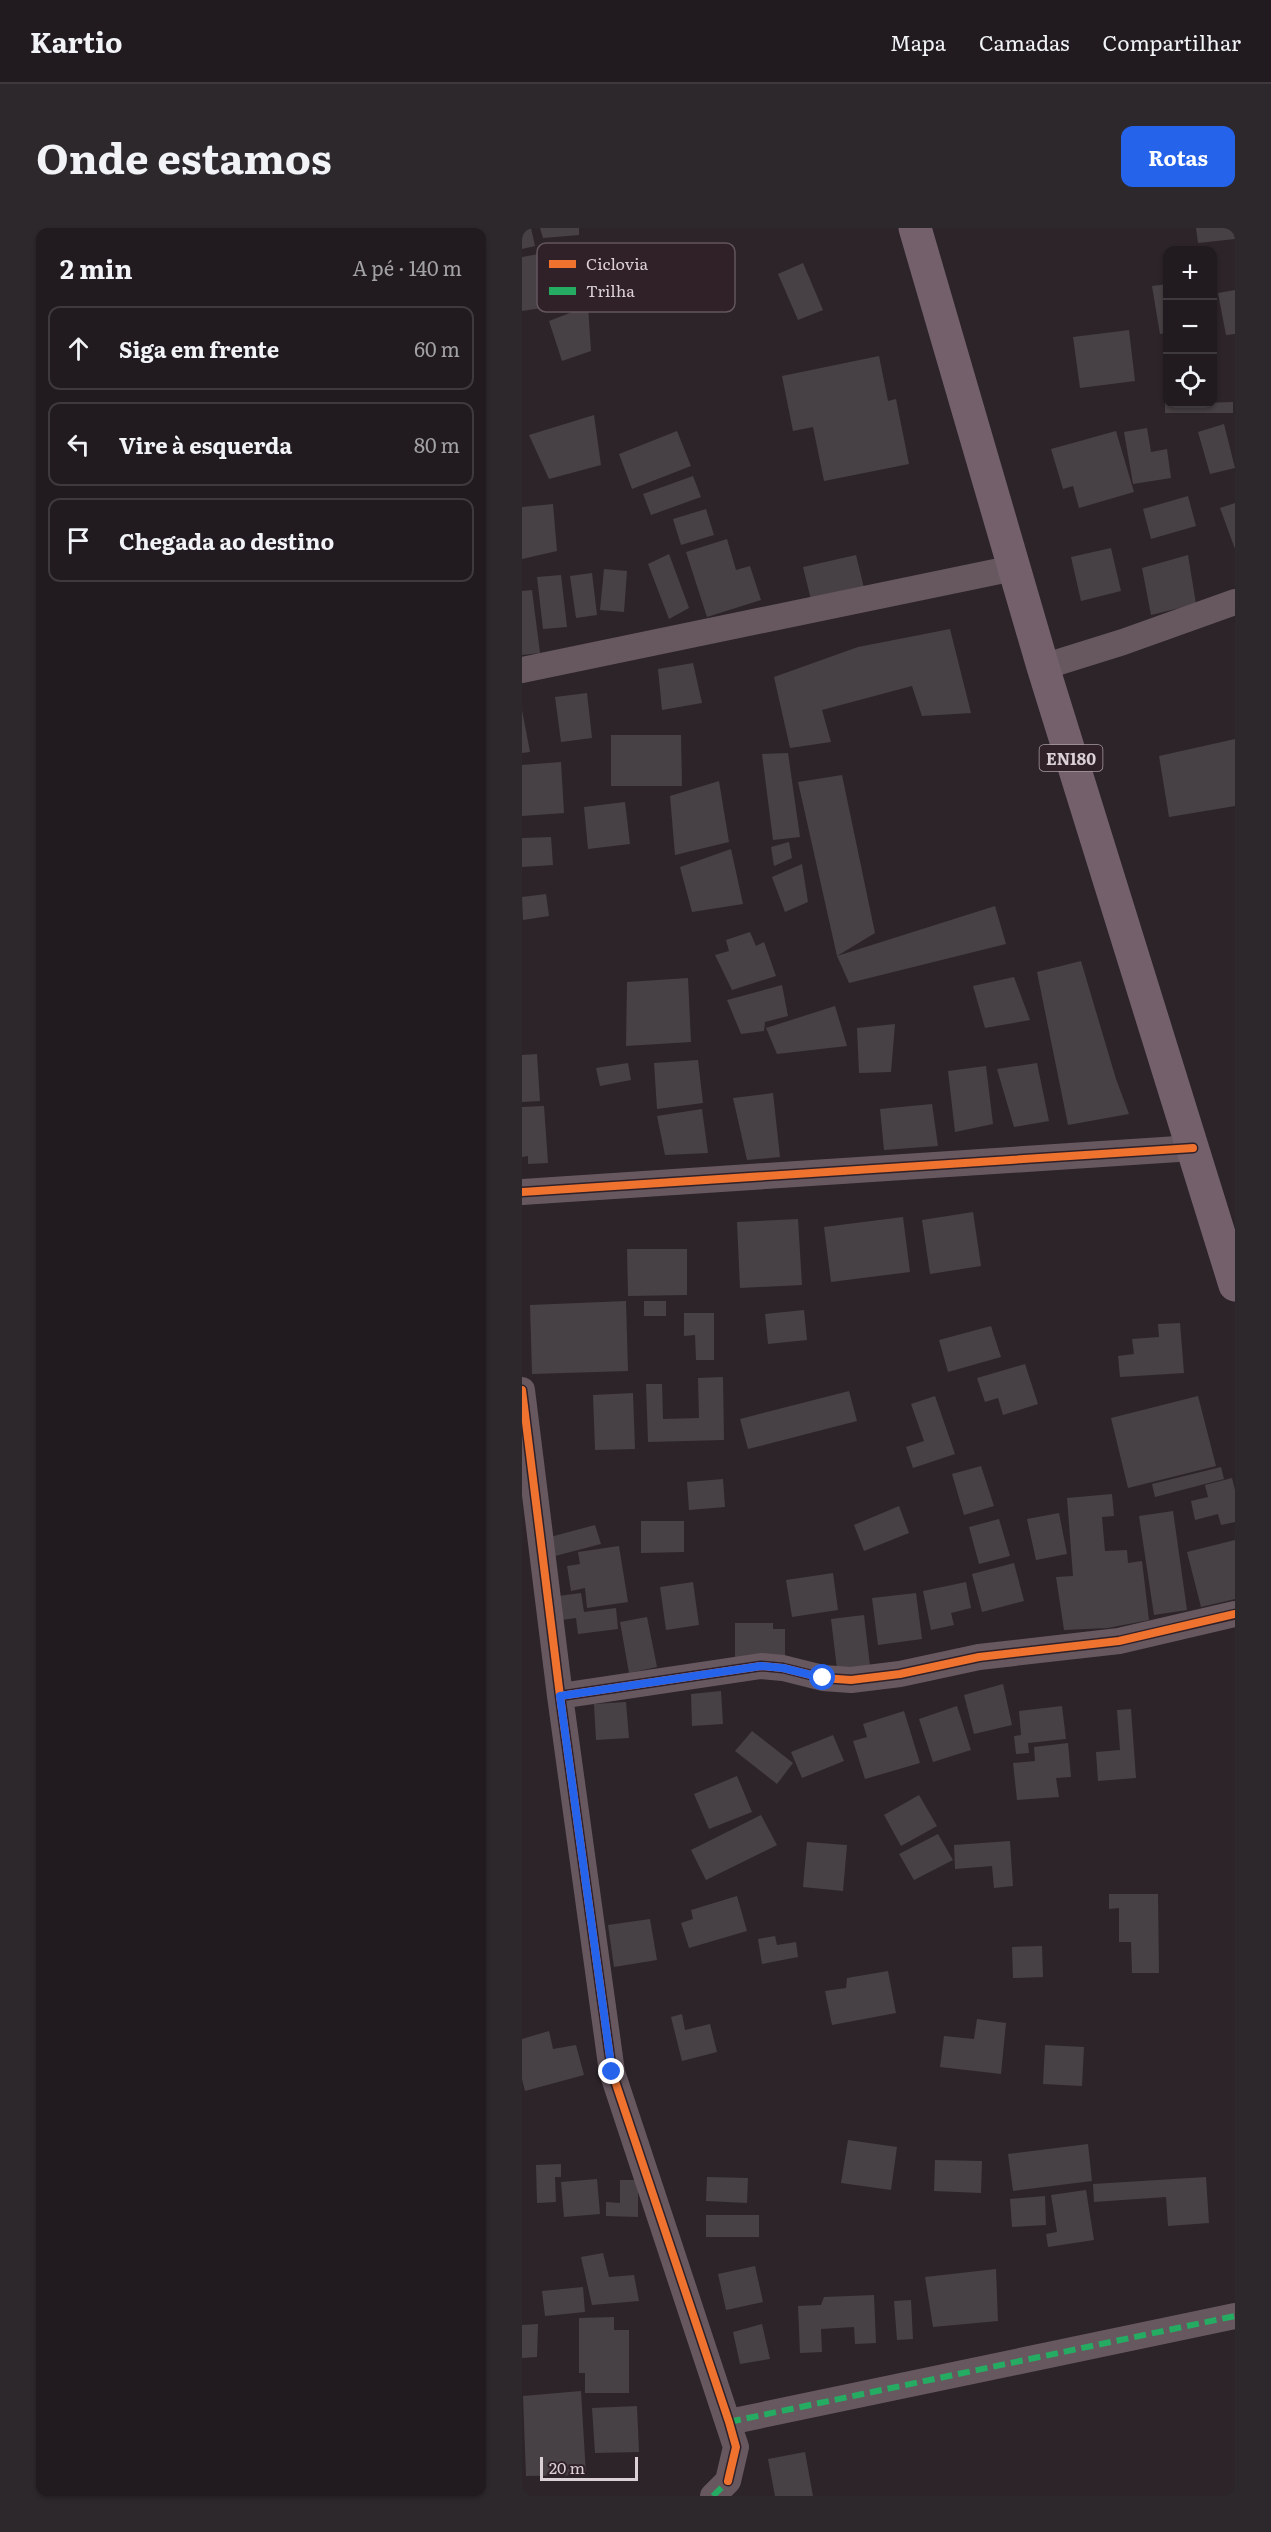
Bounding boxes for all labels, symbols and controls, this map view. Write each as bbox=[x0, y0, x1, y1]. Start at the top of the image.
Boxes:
text: Kartio bbox=[30, 20, 123, 62]
text: Mapa bbox=[890, 26, 946, 57]
text: Camadas bbox=[979, 26, 1070, 57]
text: Compartilhar bbox=[1103, 26, 1241, 57]
text: Onde estamos bbox=[36, 125, 332, 187]
button: Rotas bbox=[1121, 126, 1235, 187]
legend bbox=[537, 243, 735, 312]
map controls bbox=[1163, 246, 1217, 408]
button: + bbox=[1163, 246, 1217, 300]
text: 2 min bbox=[60, 248, 133, 287]
text: Ciclovia bbox=[586, 251, 649, 275]
text: A pé · 140 m bbox=[353, 252, 462, 282]
text: Trilha bbox=[586, 278, 635, 302]
button: − bbox=[1163, 300, 1217, 354]
icon: ahead bbox=[62, 332, 95, 365]
text: Siga em frente bbox=[119, 332, 279, 365]
text: 60 m bbox=[414, 333, 460, 363]
button: locate bbox=[1163, 354, 1217, 408]
icon: left bbox=[62, 428, 95, 461]
text: Vire à esquerda bbox=[119, 428, 292, 461]
text: 80 m bbox=[414, 429, 460, 459]
icon: arrive bbox=[62, 524, 95, 557]
text: Chegada ao destino bbox=[119, 524, 334, 557]
road number: EN180 bbox=[1040, 745, 1102, 771]
route start bbox=[809, 1664, 835, 1690]
route end bbox=[598, 2058, 624, 2084]
scale bar bbox=[540, 2454, 638, 2482]
text: 20 m bbox=[549, 2455, 585, 2479]

